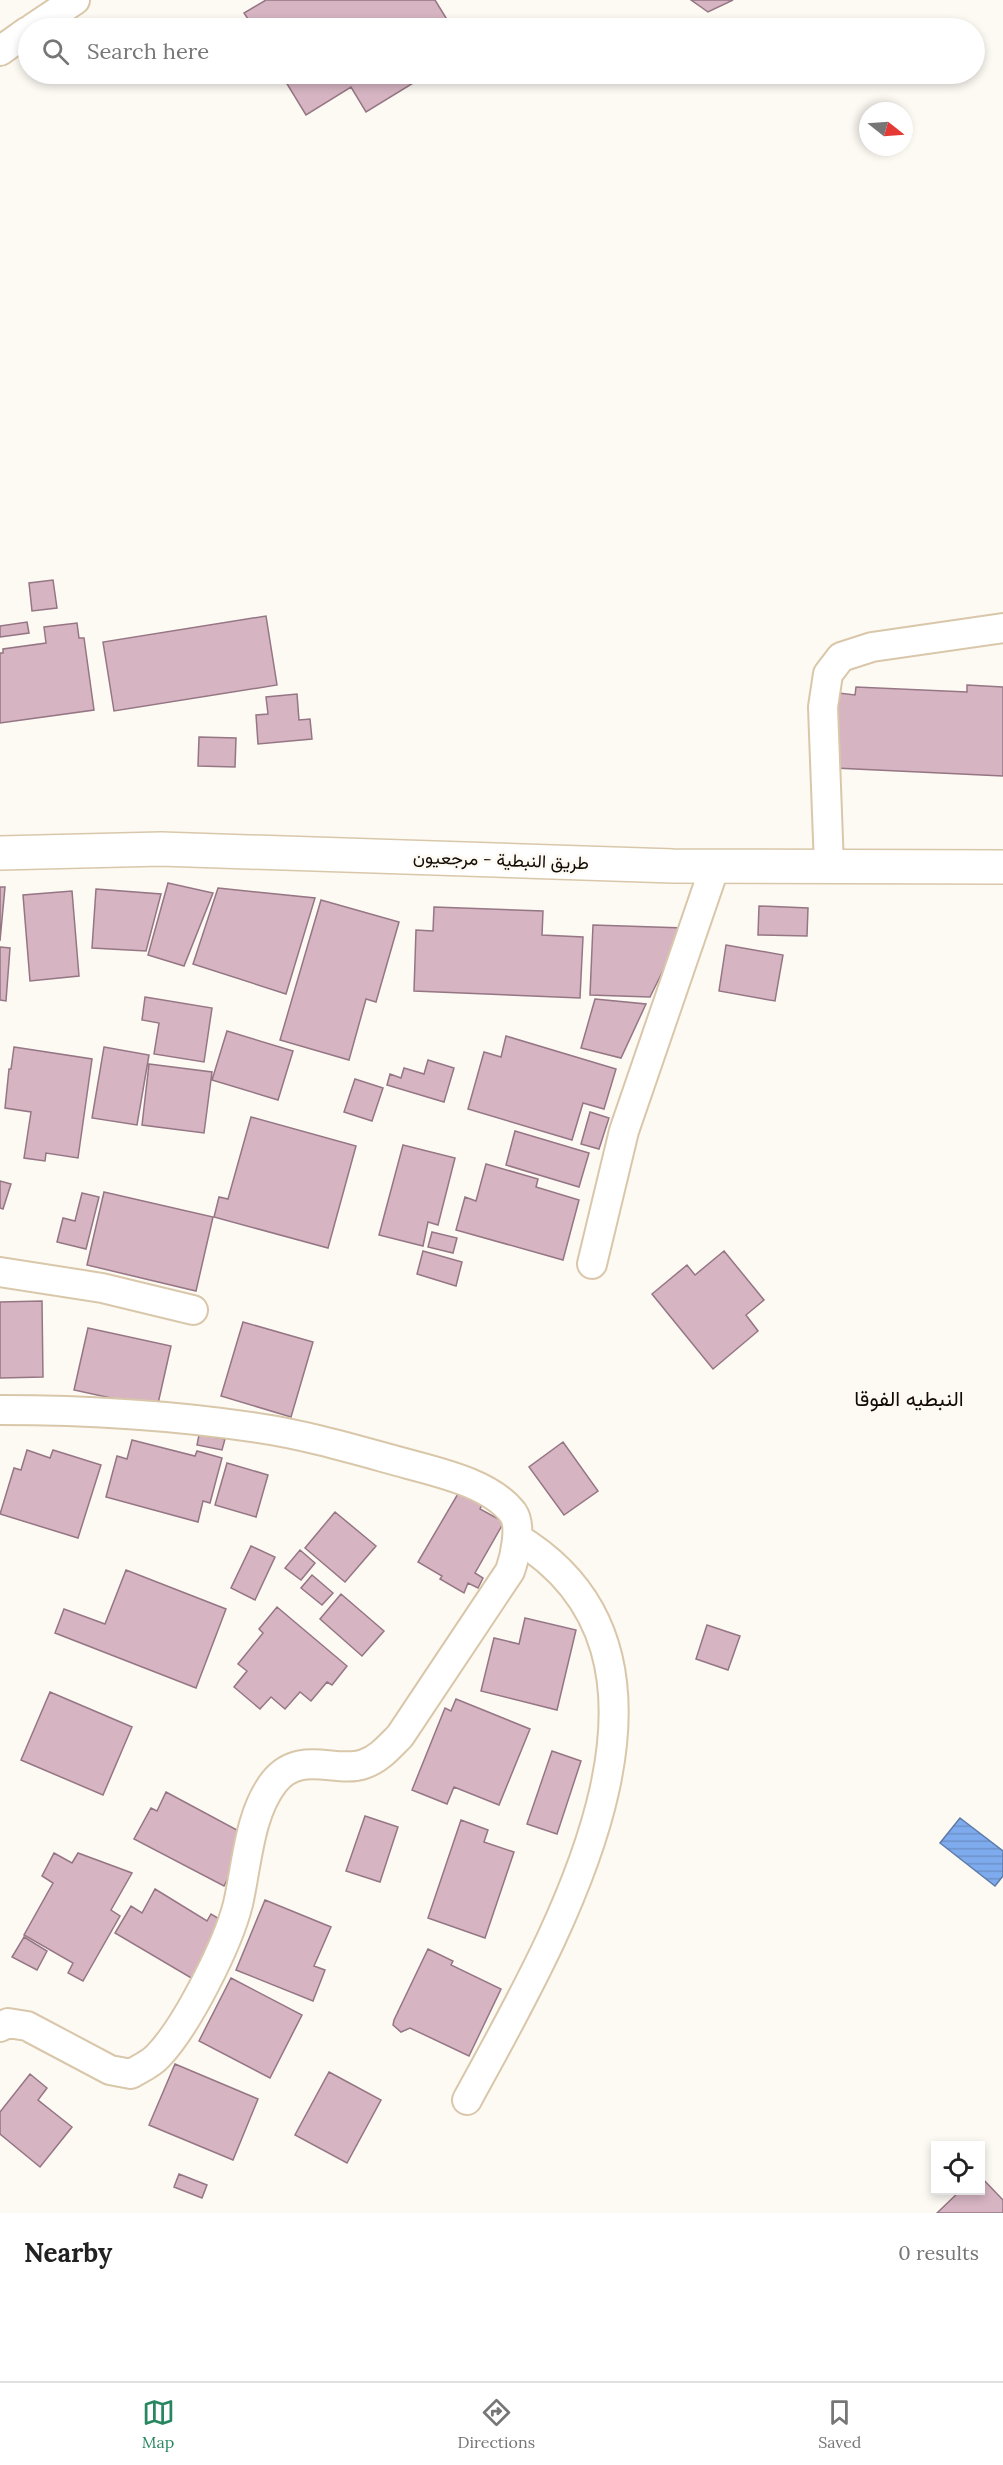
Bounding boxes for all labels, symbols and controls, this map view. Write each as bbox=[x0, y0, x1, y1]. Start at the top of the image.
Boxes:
search box bbox=[18, 18, 985, 84]
icon: search bbox=[39, 35, 72, 68]
text: Search here bbox=[87, 37, 209, 65]
north arrow bbox=[859, 102, 913, 156]
street label: طريق النبطية - مرجعيون bbox=[413, 845, 589, 874]
district label: النبطيه الفوقا bbox=[854, 1385, 964, 1412]
map controls bbox=[931, 2141, 985, 2195]
button: locate bbox=[931, 2141, 985, 2195]
text: Nearby bbox=[24, 2236, 112, 2269]
text: 0 results bbox=[898, 2240, 979, 2265]
tab: Map bbox=[142, 2396, 175, 2452]
tab: Directions bbox=[458, 2396, 535, 2452]
tab: Saved bbox=[818, 2396, 861, 2452]

